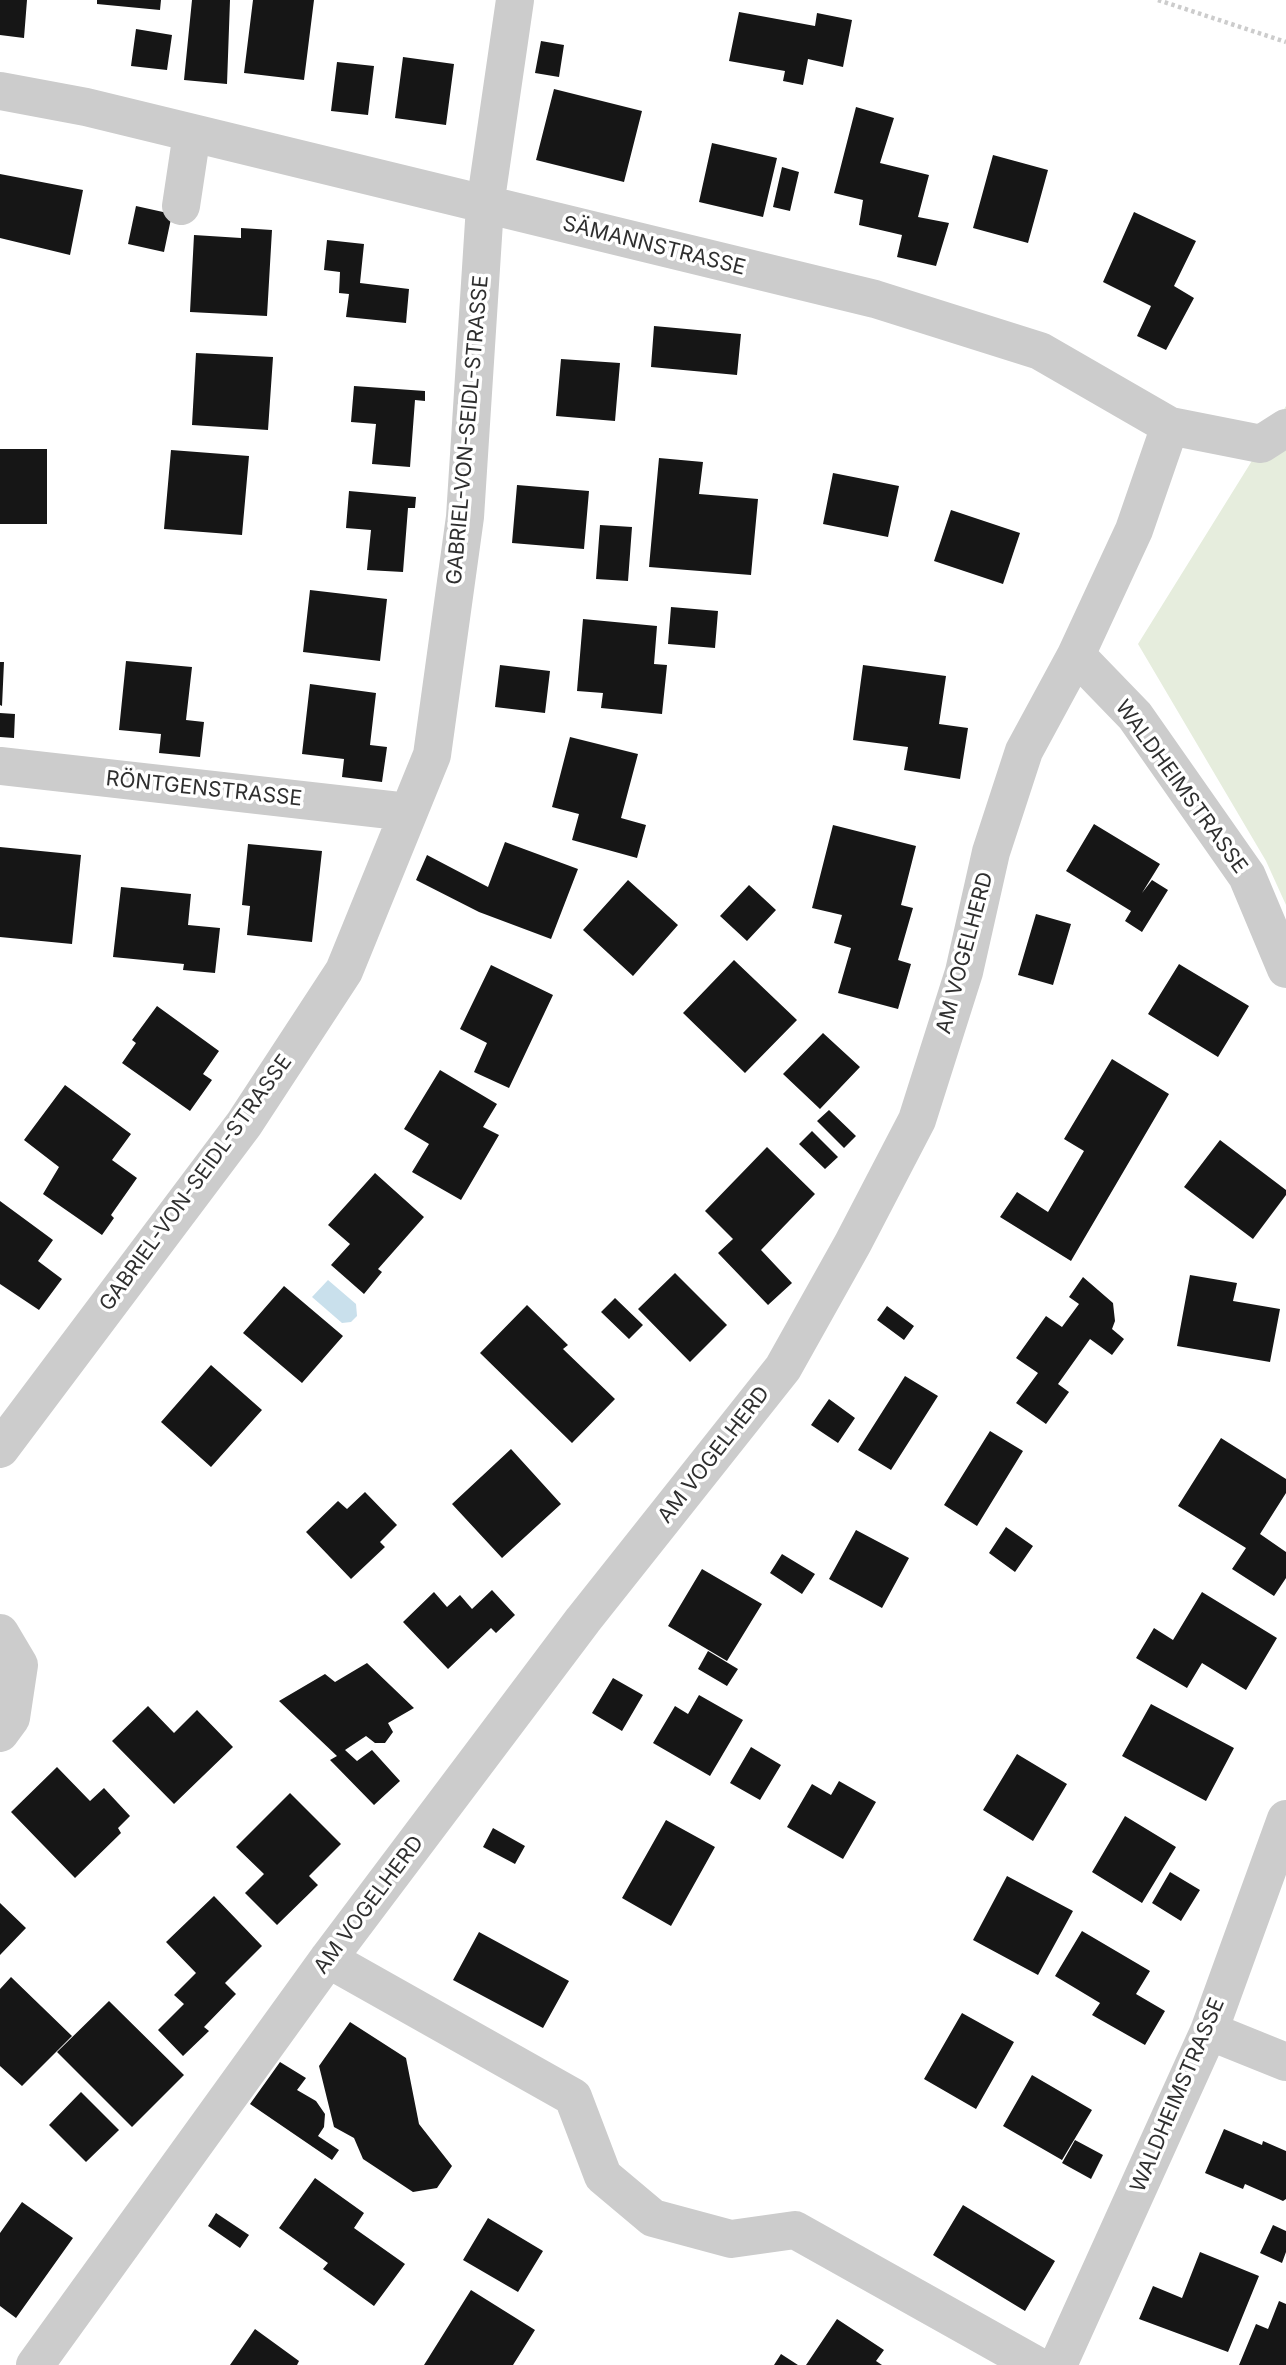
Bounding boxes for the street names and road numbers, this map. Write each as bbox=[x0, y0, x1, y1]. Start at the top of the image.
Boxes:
street label: SÄMANNSTRASSE bbox=[560, 211, 748, 281]
street label: GABRIEL-VON-SEIDL-STRASSE bbox=[442, 274, 494, 586]
street label: WALDHEIMSTRASSE bbox=[1110, 695, 1252, 879]
street label: RÖNTGENSTRASSE bbox=[105, 766, 303, 812]
street label: AM VOGELHERD bbox=[931, 869, 999, 1037]
street label: GABRIEL-VON-SEIDL-STRASSE bbox=[95, 1050, 297, 1316]
street label: AM VOGELHERD bbox=[653, 1382, 775, 1528]
street label: AM VOGELHERD bbox=[309, 1831, 429, 1979]
street label: WALDHEIMSTRASSE bbox=[1126, 1994, 1230, 2196]

